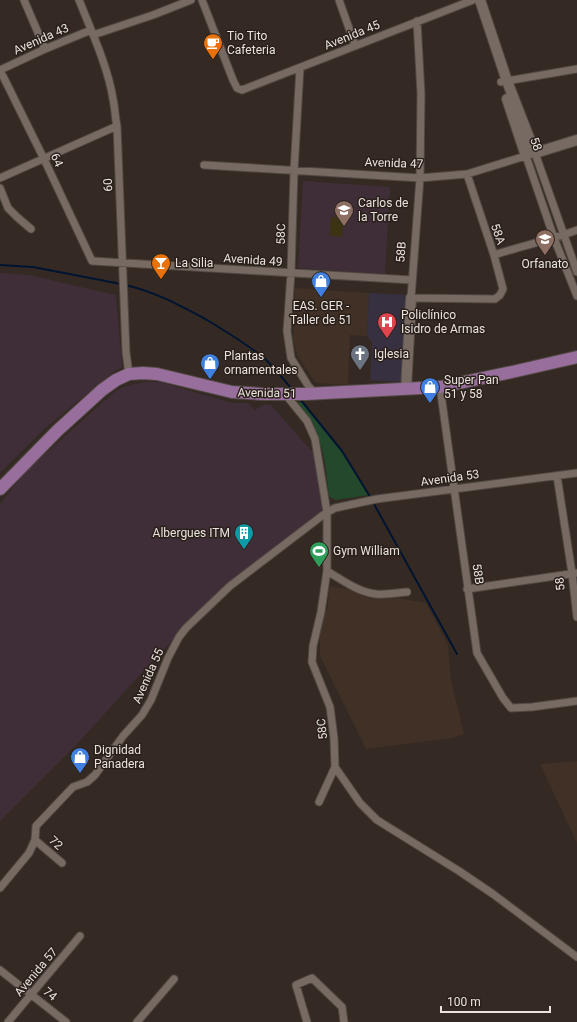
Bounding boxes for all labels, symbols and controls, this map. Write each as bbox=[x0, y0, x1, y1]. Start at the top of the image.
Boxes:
street label: Avenida 45 bbox=[322, 17, 382, 53]
street label: Avenida 43 bbox=[11, 21, 71, 57]
place label: Tio Tito Cafeteria bbox=[227, 29, 276, 57]
cafe icon: Tio Tito Cafeteria bbox=[202, 32, 224, 60]
street label: 58 bbox=[527, 135, 545, 153]
street label: 64 bbox=[48, 151, 66, 169]
street label: Avenida 47 bbox=[364, 155, 424, 171]
street label: 60 bbox=[101, 178, 115, 192]
place label: Carlos de la Torre bbox=[358, 196, 408, 224]
school or university icon: Carlos de la Torre bbox=[333, 199, 355, 227]
street label: 58A bbox=[488, 222, 508, 247]
street label: 58C bbox=[274, 223, 288, 245]
school or university icon: Orfanato bbox=[534, 228, 556, 256]
street label: 58B bbox=[393, 241, 409, 263]
street label: Avenida 49 bbox=[223, 251, 283, 269]
bar icon: La Silia bbox=[150, 252, 172, 280]
place label: La Silia bbox=[175, 256, 213, 270]
place label: Orfanato bbox=[522, 257, 569, 271]
shop icon: EAS. GER - Taller de 51 bbox=[310, 270, 332, 298]
place label: EAS. GER - Taller de 51 bbox=[290, 299, 352, 327]
place label: Policlínico Isidro de Armas bbox=[401, 308, 485, 336]
hospital icon: Policlínico Isidro de Armas bbox=[376, 311, 398, 339]
church icon: Iglesia bbox=[349, 343, 371, 371]
place label: Iglesia bbox=[374, 347, 409, 361]
place label: Plantas ornamentales bbox=[224, 349, 298, 377]
shop icon: Plantas ornamentales bbox=[199, 352, 221, 380]
place label: Super Pan 51 y 58 bbox=[444, 373, 499, 401]
shop icon: Super Pan 51 y 58 bbox=[419, 376, 441, 404]
street label: Avenida 51 bbox=[237, 385, 297, 401]
street label: Avenida 53 bbox=[420, 467, 480, 489]
building icon: Albergues ITM bbox=[233, 522, 255, 550]
place label: Albergues ITM bbox=[153, 526, 230, 540]
sports icon: Gym William bbox=[308, 540, 330, 568]
place label: Gym William bbox=[333, 544, 400, 558]
street label: 58B bbox=[470, 563, 486, 585]
street label: 58 bbox=[552, 576, 568, 592]
street label: Avenida 55 bbox=[130, 646, 166, 706]
street label: 58C bbox=[314, 717, 330, 740]
place label: Dignidad Panadera bbox=[94, 743, 145, 771]
shop icon: Dignidad Panadera bbox=[69, 746, 91, 774]
street label: 72 bbox=[46, 833, 66, 853]
street label: Avenida 57 bbox=[12, 945, 60, 999]
street label: 74 bbox=[40, 984, 60, 1004]
scale bar bbox=[441, 988, 550, 1014]
text: 100 m bbox=[447, 995, 481, 1009]

